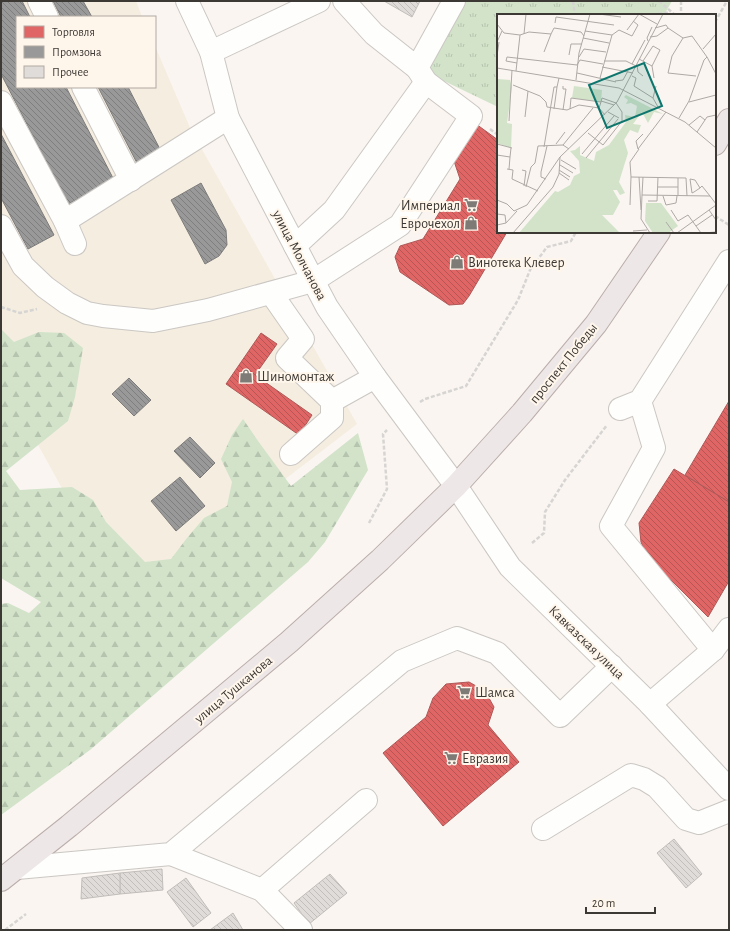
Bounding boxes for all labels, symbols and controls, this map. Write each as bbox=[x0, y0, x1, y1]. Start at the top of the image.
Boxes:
inset map bbox=[497, 14, 716, 233]
legend bbox=[16, 16, 156, 88]
text: Торговля bbox=[52, 26, 95, 38]
text: Промзона bbox=[52, 46, 102, 58]
text: Прочее bbox=[52, 66, 88, 78]
supermarket icon: Империал bbox=[463, 197, 479, 213]
place label: Империал bbox=[401, 199, 460, 213]
street label: улица Молчанова bbox=[269, 207, 329, 303]
shop icon: Еврочехол bbox=[463, 215, 479, 231]
place label: Еврочехол bbox=[400, 217, 460, 231]
shop icon: Винотека Клевер bbox=[449, 254, 465, 270]
place label: Винотека Клевер bbox=[468, 256, 565, 270]
street label: проспект Победы bbox=[527, 321, 600, 406]
shop icon: Шиномонтаж bbox=[238, 368, 254, 384]
place label: Шиномонтаж bbox=[257, 370, 334, 384]
street label: Кавказская улица bbox=[546, 603, 627, 683]
street label: улица Тушканова bbox=[191, 653, 276, 727]
supermarket icon: Шамса bbox=[456, 684, 472, 700]
place label: Шамса bbox=[475, 686, 515, 700]
supermarket icon: Евразия bbox=[443, 750, 459, 766]
place label: Евразия bbox=[462, 752, 508, 766]
scale bar bbox=[586, 889, 655, 915]
text: 20 m bbox=[592, 897, 615, 909]

